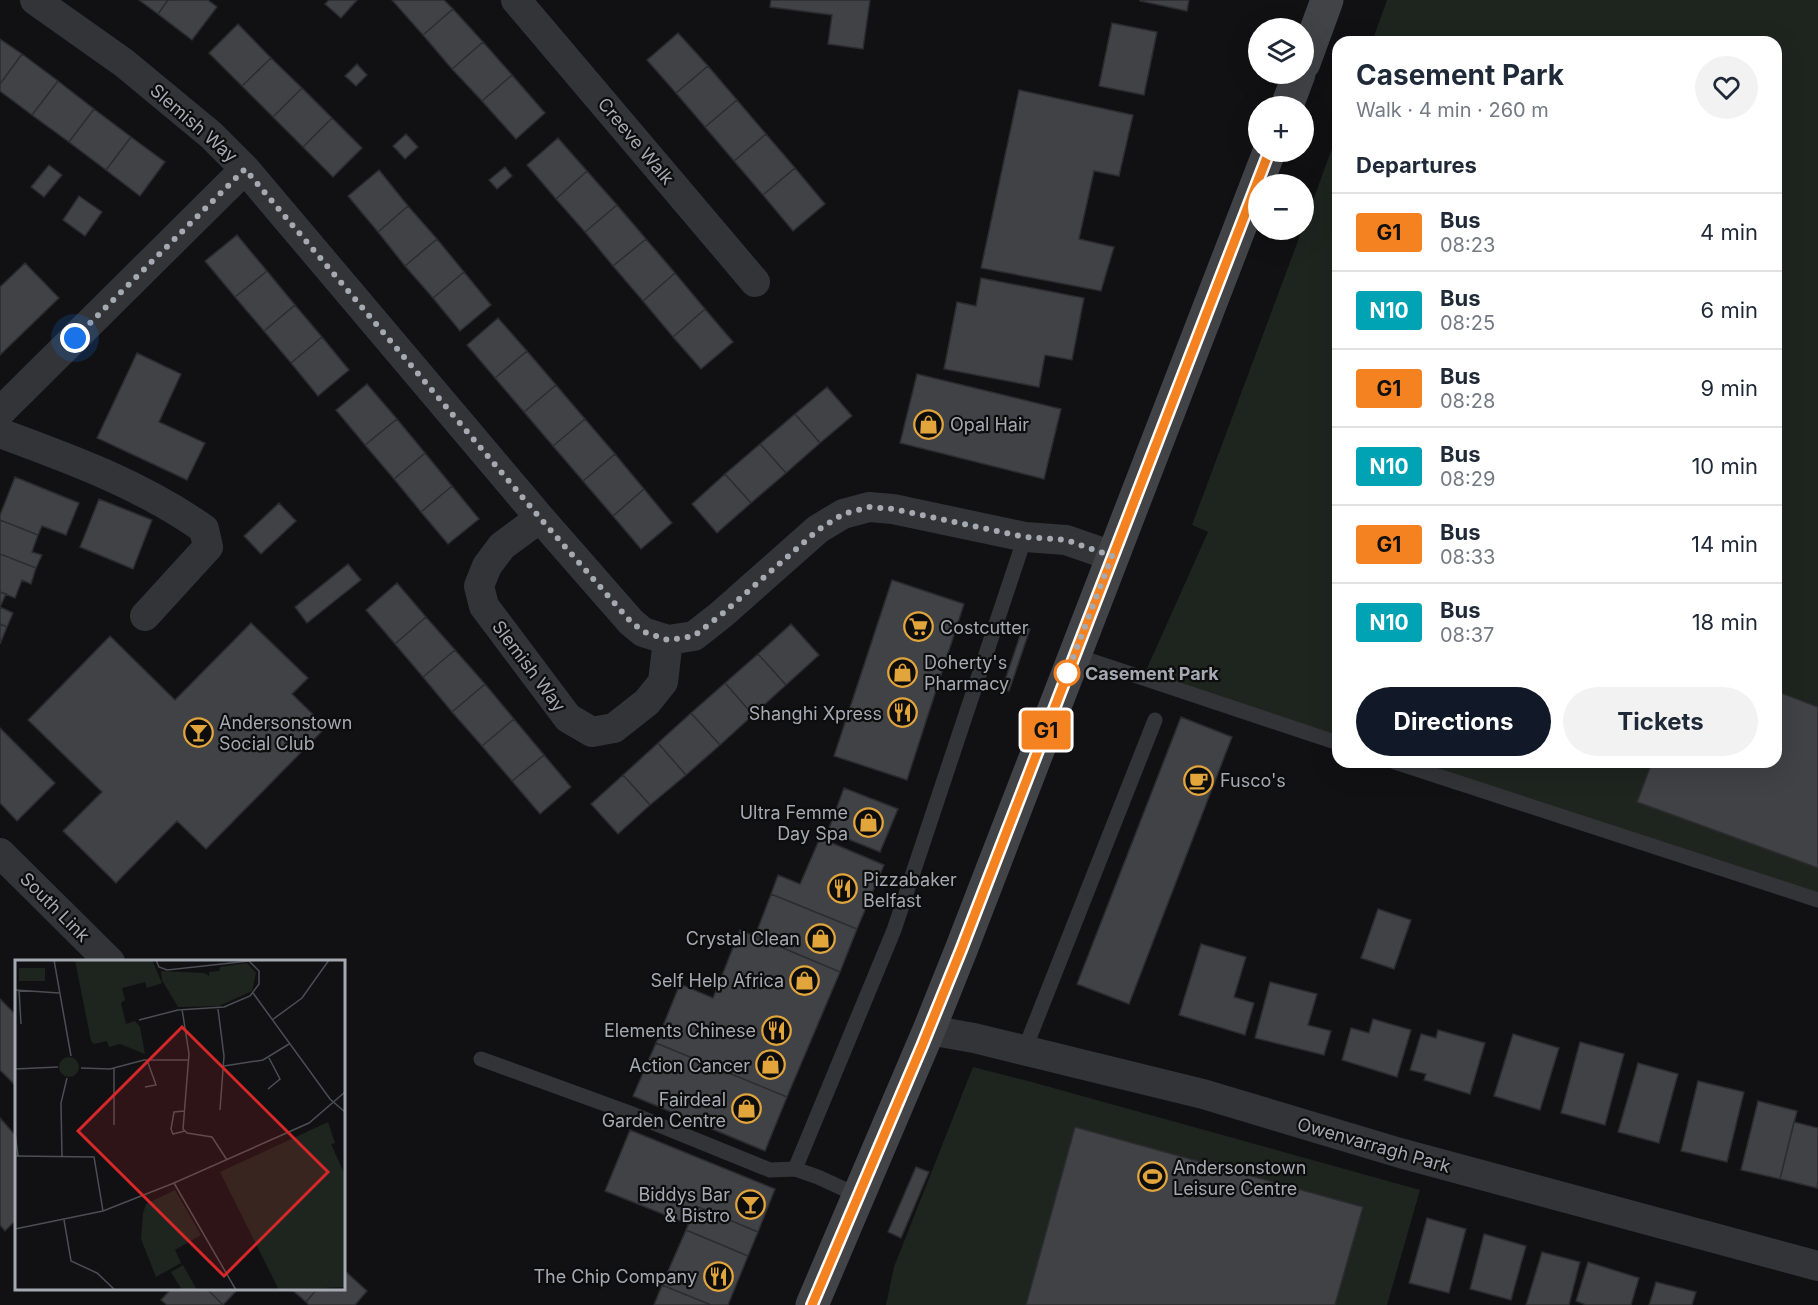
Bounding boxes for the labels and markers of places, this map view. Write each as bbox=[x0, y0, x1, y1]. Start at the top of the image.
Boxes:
shop icon: Opal Hair bbox=[913, 408, 945, 440]
place label: Opal Hair bbox=[950, 414, 1029, 435]
supermarket icon: Costcutter bbox=[903, 611, 935, 643]
place label: Costcutter bbox=[940, 617, 1029, 638]
place label: Doherty's Pharmacy bbox=[924, 652, 1009, 694]
shop icon: Doherty's Pharmacy bbox=[887, 656, 919, 688]
marker: Casement Park bbox=[1054, 660, 1080, 686]
place label: Casement Park bbox=[1085, 663, 1219, 684]
restaurant icon: Shanghi Xpress bbox=[887, 697, 919, 729]
place label: Shanghi Xpress bbox=[749, 703, 882, 724]
place label: Andersonstown Social Club bbox=[219, 712, 352, 754]
bar icon: Andersonstown Social Club bbox=[182, 716, 214, 748]
cafe icon: Fusco's bbox=[1183, 764, 1215, 796]
place label: Fusco's bbox=[1220, 770, 1286, 791]
place label: Ultra Femme Day Spa bbox=[740, 802, 848, 844]
shop icon: Ultra Femme Day Spa bbox=[853, 806, 885, 838]
place label: Pizzabaker Belfast bbox=[863, 869, 957, 911]
restaurant icon: Pizzabaker Belfast bbox=[826, 873, 858, 905]
shop icon: Crystal Clean bbox=[805, 922, 837, 954]
place label: Crystal Clean bbox=[686, 928, 800, 949]
shop icon: Self Help Africa bbox=[789, 964, 821, 996]
place label: Self Help Africa bbox=[650, 970, 784, 991]
restaurant icon: Elements Chinese bbox=[761, 1014, 793, 1046]
place label: Elements Chinese bbox=[604, 1020, 756, 1041]
shop icon: Action Cancer bbox=[755, 1049, 787, 1081]
place label: Action Cancer bbox=[629, 1055, 750, 1076]
place label: Fairdeal Garden Centre bbox=[602, 1089, 726, 1131]
shop icon: Fairdeal Garden Centre bbox=[731, 1093, 763, 1125]
place label: Andersonstown Leisure Centre bbox=[1173, 1157, 1306, 1199]
sports icon: Andersonstown Leisure Centre bbox=[1136, 1161, 1168, 1193]
place label: Biddys Bar & Bistro bbox=[638, 1184, 730, 1226]
bar icon: Biddys Bar & Bistro bbox=[735, 1188, 767, 1220]
restaurant icon: The Chip Company bbox=[702, 1260, 734, 1292]
place label: The Chip Company bbox=[533, 1266, 697, 1287]

